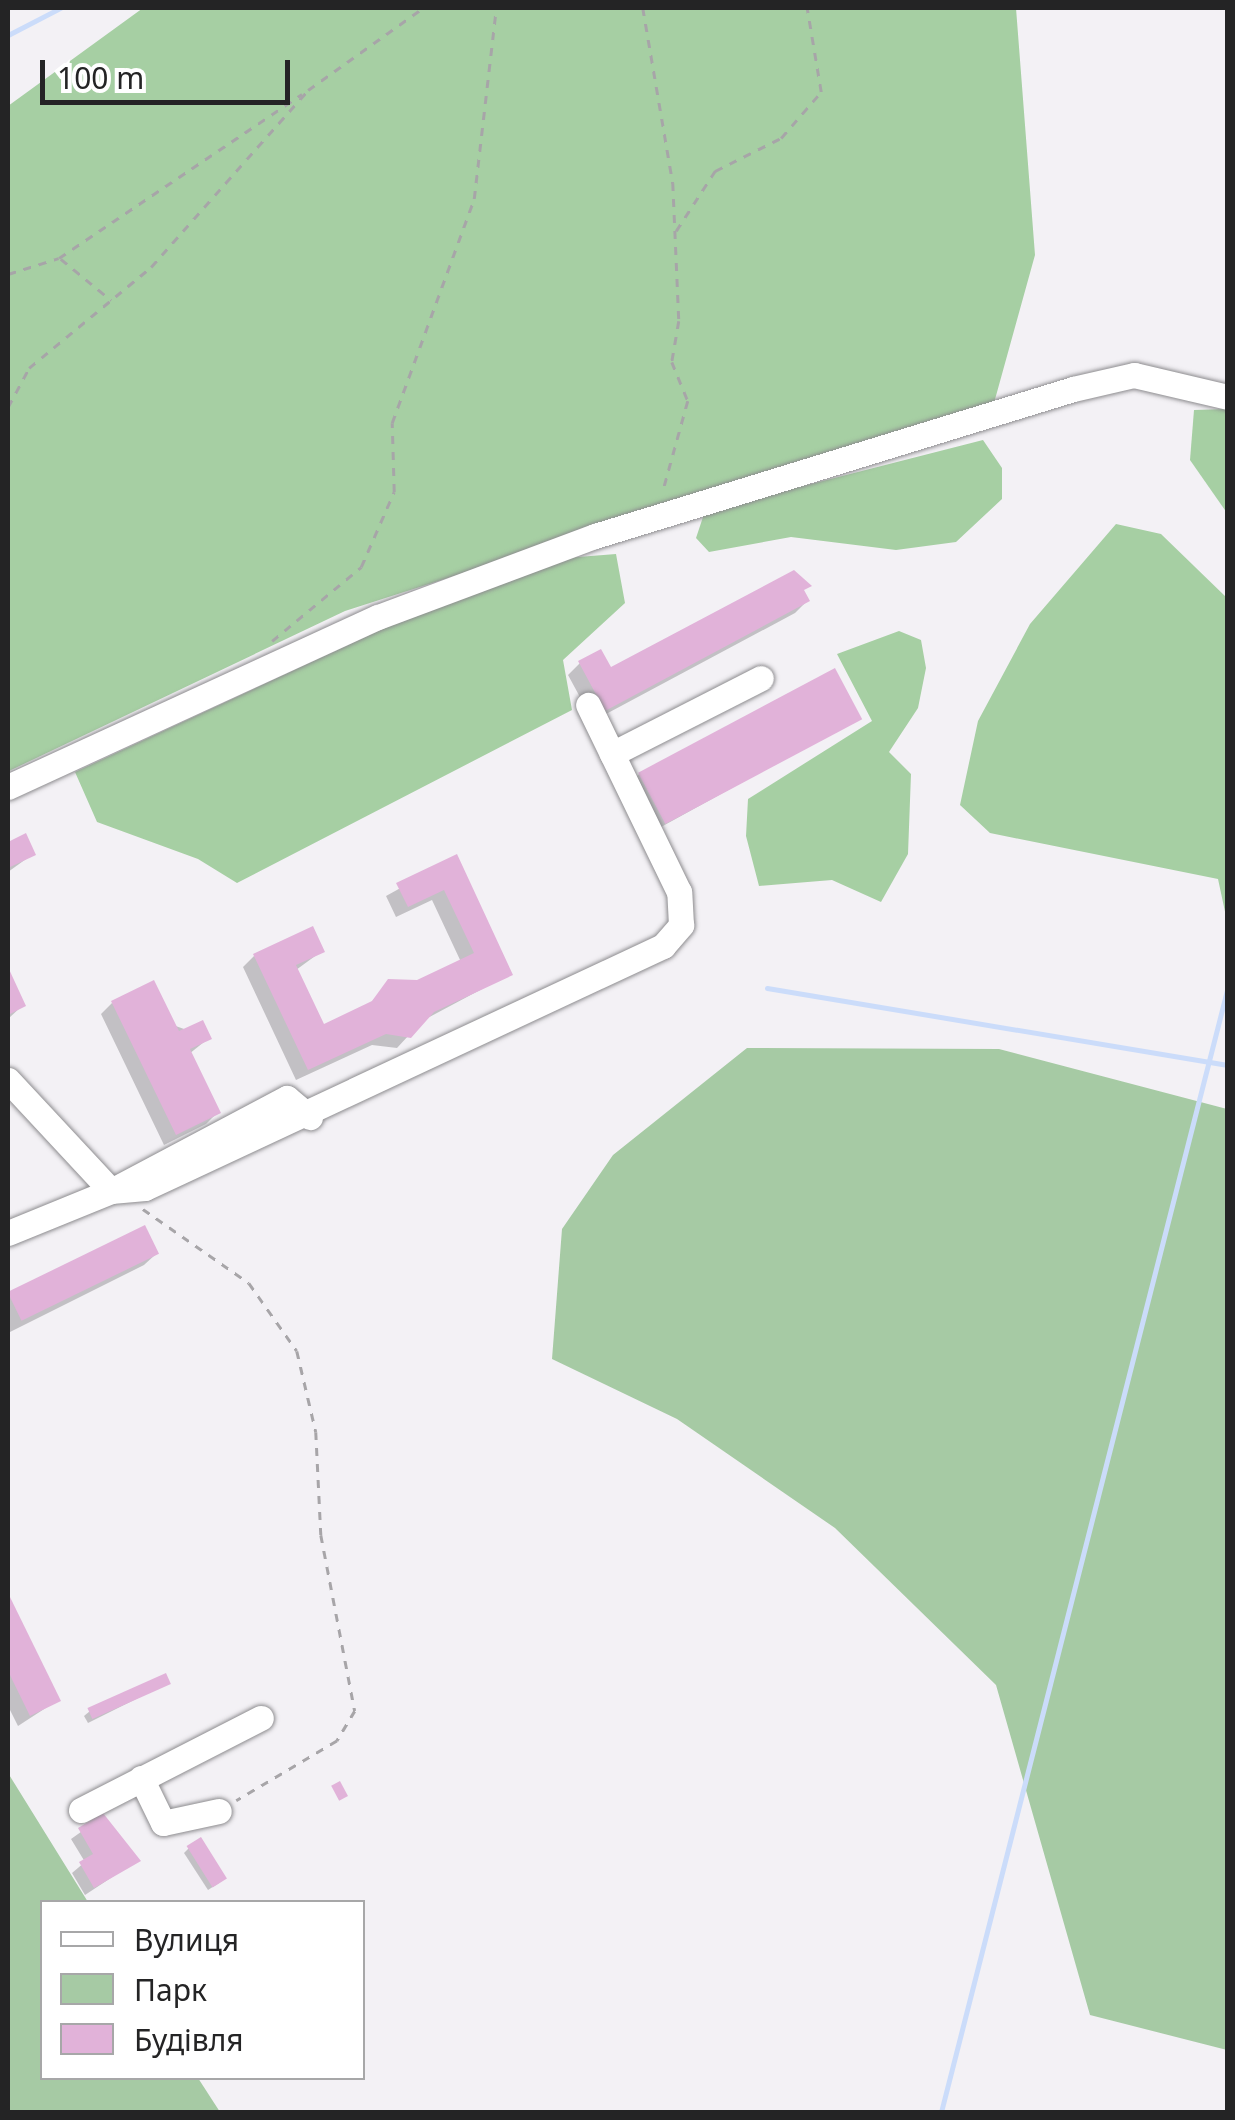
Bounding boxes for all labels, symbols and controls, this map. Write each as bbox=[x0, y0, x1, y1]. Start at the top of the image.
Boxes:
scale bar bbox=[45, 40, 295, 102]
text: 100 m bbox=[57, 57, 144, 98]
legend bbox=[40, 1900, 365, 2080]
text: Вулиця bbox=[134, 1919, 239, 1960]
text: Парк bbox=[134, 1969, 207, 2010]
text: Будівля bbox=[134, 2019, 244, 2060]

